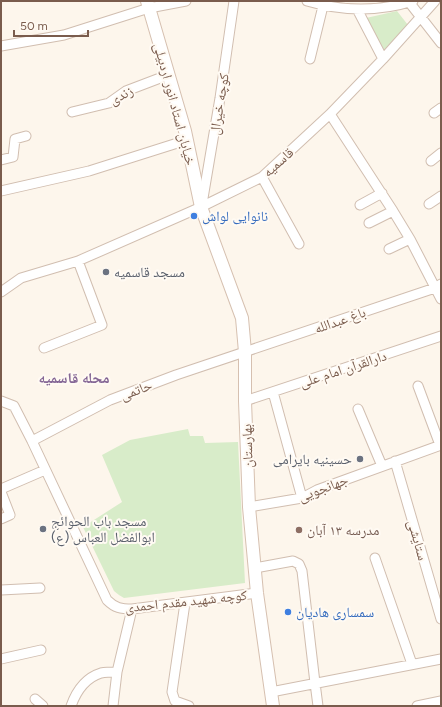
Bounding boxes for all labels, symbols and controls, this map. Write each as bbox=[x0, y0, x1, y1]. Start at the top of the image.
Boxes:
scale bar bbox=[14, 12, 88, 38]
text: 50 m bbox=[20, 19, 48, 33]
street label: خیابان استاد انور اردبیلی bbox=[150, 41, 199, 167]
street label: کوچه خیرال bbox=[206, 72, 233, 136]
street label: زندی bbox=[106, 82, 136, 109]
street label: قاسمیه bbox=[259, 144, 297, 181]
place label: نانوایی لواش bbox=[202, 208, 268, 225]
marker: نانوایی لواش bbox=[189, 211, 199, 221]
place label: مسجد قاسمیه bbox=[114, 264, 185, 281]
marker: مسجد قاسمیه bbox=[101, 267, 111, 277]
street label: باغ عبدالله bbox=[312, 304, 369, 338]
street label: دارالقرآن امام علی bbox=[297, 347, 389, 393]
district label: محله قاسمیه bbox=[39, 369, 110, 387]
street label: حاتمی bbox=[118, 377, 155, 404]
street label: بهارستان bbox=[238, 423, 257, 468]
place label: حسینیه بایرامی bbox=[273, 451, 352, 468]
marker: حسینیه بایرامی bbox=[355, 454, 365, 464]
street label: جهانجویی bbox=[296, 471, 351, 506]
place label: مسجد باب الحوائج ابوالفضل العباس (ع) bbox=[51, 513, 155, 547]
street label: ستایشی bbox=[404, 518, 431, 562]
place label: مدرسه ۱۳ آبان bbox=[307, 522, 379, 539]
marker: مسجد باب الحوائج ابوالفضل العباس (ع) bbox=[38, 524, 48, 534]
marker: مدرسه ۱۳ آبان bbox=[294, 525, 304, 535]
street label: کوچه شهید مقدم احمدی bbox=[124, 587, 248, 617]
place label: سمساری هادیان bbox=[296, 604, 374, 621]
marker: سمساری هادیان bbox=[283, 607, 293, 617]

